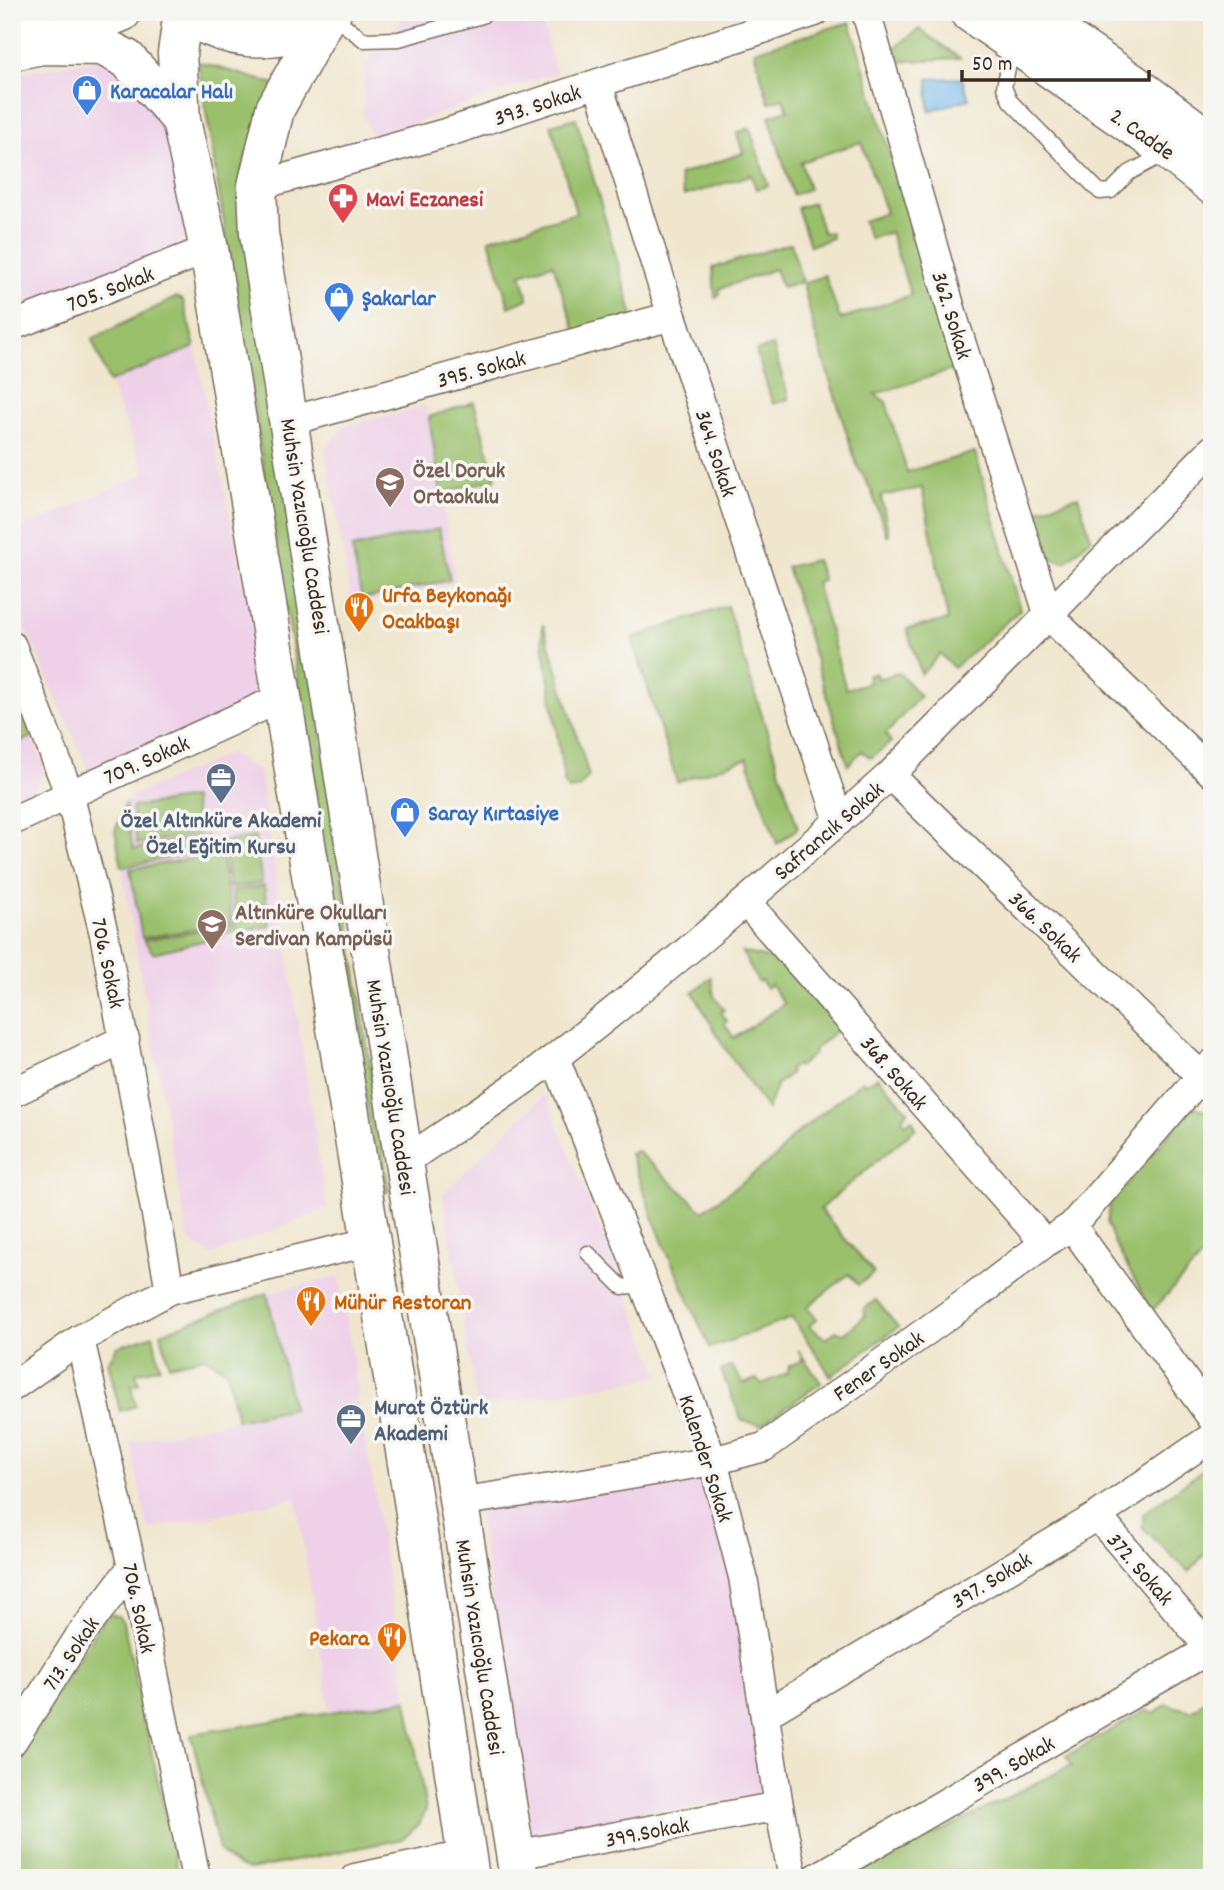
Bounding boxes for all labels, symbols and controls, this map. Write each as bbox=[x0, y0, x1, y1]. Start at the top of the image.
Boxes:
scale bar bbox=[962, 38, 1149, 82]
text: 50 m bbox=[972, 51, 1012, 81]
shop icon: Karacalar Halı bbox=[70, 73, 104, 117]
place label: Karacalar Halı bbox=[110, 77, 233, 110]
street label: 393. Sokak bbox=[490, 78, 586, 137]
street label: 2. Cadde bbox=[1102, 101, 1180, 170]
pharmacy icon: Mavi Eczanesi bbox=[326, 181, 360, 225]
place label: Mavi Eczanesi bbox=[366, 185, 484, 218]
street label: 705. Sokak bbox=[63, 260, 160, 323]
street label: 362. Sokak bbox=[921, 268, 979, 364]
shop icon: Şakarlar bbox=[322, 280, 356, 324]
place label: Şakarlar bbox=[362, 284, 436, 317]
street label: 395. Sokak bbox=[434, 344, 530, 399]
street label: 364. Sokak bbox=[684, 406, 743, 502]
street label: Muhsin Yazıcıoğlu Caddesi bbox=[269, 416, 336, 637]
place label: Özel Doruk Ortaokulu bbox=[413, 456, 506, 515]
school or university icon: Özel Doruk Ortaokulu bbox=[373, 465, 407, 509]
place label: Urfa Beykonağı Ocakbaşı bbox=[382, 581, 512, 640]
restaurant icon: Urfa Beykonağı Ocakbaşı bbox=[342, 590, 376, 634]
street label: 709. Sokak bbox=[99, 729, 196, 796]
office icon: Özel Altınküre Akademi Özel Eğitim Kursu bbox=[204, 761, 238, 805]
street label: Safrancık Sokak bbox=[768, 775, 893, 890]
shop icon: Saray Kırtasiye bbox=[388, 795, 422, 839]
place label: Saray Kırtasiye bbox=[428, 799, 559, 832]
place label: Özel Altınküre Akademi Özel Eğitim Kursu bbox=[121, 806, 322, 865]
street label: 366. Sokak bbox=[999, 885, 1088, 972]
place label: Altınküre Okulları Serdivan Kampüsü bbox=[235, 898, 392, 957]
school or university icon: Altınküre Okulları Serdivan Kampüsü bbox=[195, 907, 229, 951]
street label: 706. Sokak bbox=[80, 915, 131, 1012]
street label: Muhsin Yazıcıoğlu Caddesi bbox=[355, 977, 422, 1198]
street label: 368. Sokak bbox=[850, 1030, 934, 1119]
restaurant icon: Mühür Restoran bbox=[294, 1284, 328, 1328]
place label: Mühür Restoran bbox=[334, 1288, 472, 1321]
street label: Fener Sokak bbox=[828, 1324, 932, 1411]
street label: Kalender Sokak bbox=[668, 1391, 740, 1527]
place label: Murat Öztürk Akademi bbox=[374, 1393, 489, 1452]
office icon: Murat Öztürk Akademi bbox=[334, 1402, 368, 1446]
street label: 372. Sokak bbox=[1097, 1526, 1180, 1614]
street label: Muhsin Yazıcıoğlu Caddesi bbox=[444, 1537, 511, 1758]
street label: 397. Sokak bbox=[946, 1545, 1039, 1619]
street label: 706. Sokak bbox=[111, 1560, 162, 1657]
street label: 713. Sokak bbox=[36, 1611, 110, 1699]
restaurant icon: Pekara bbox=[375, 1620, 409, 1664]
place label: Pekara bbox=[309, 1624, 370, 1657]
street label: 399. Sokak bbox=[967, 1729, 1062, 1803]
street label: 399.Sokak bbox=[603, 1810, 693, 1859]

